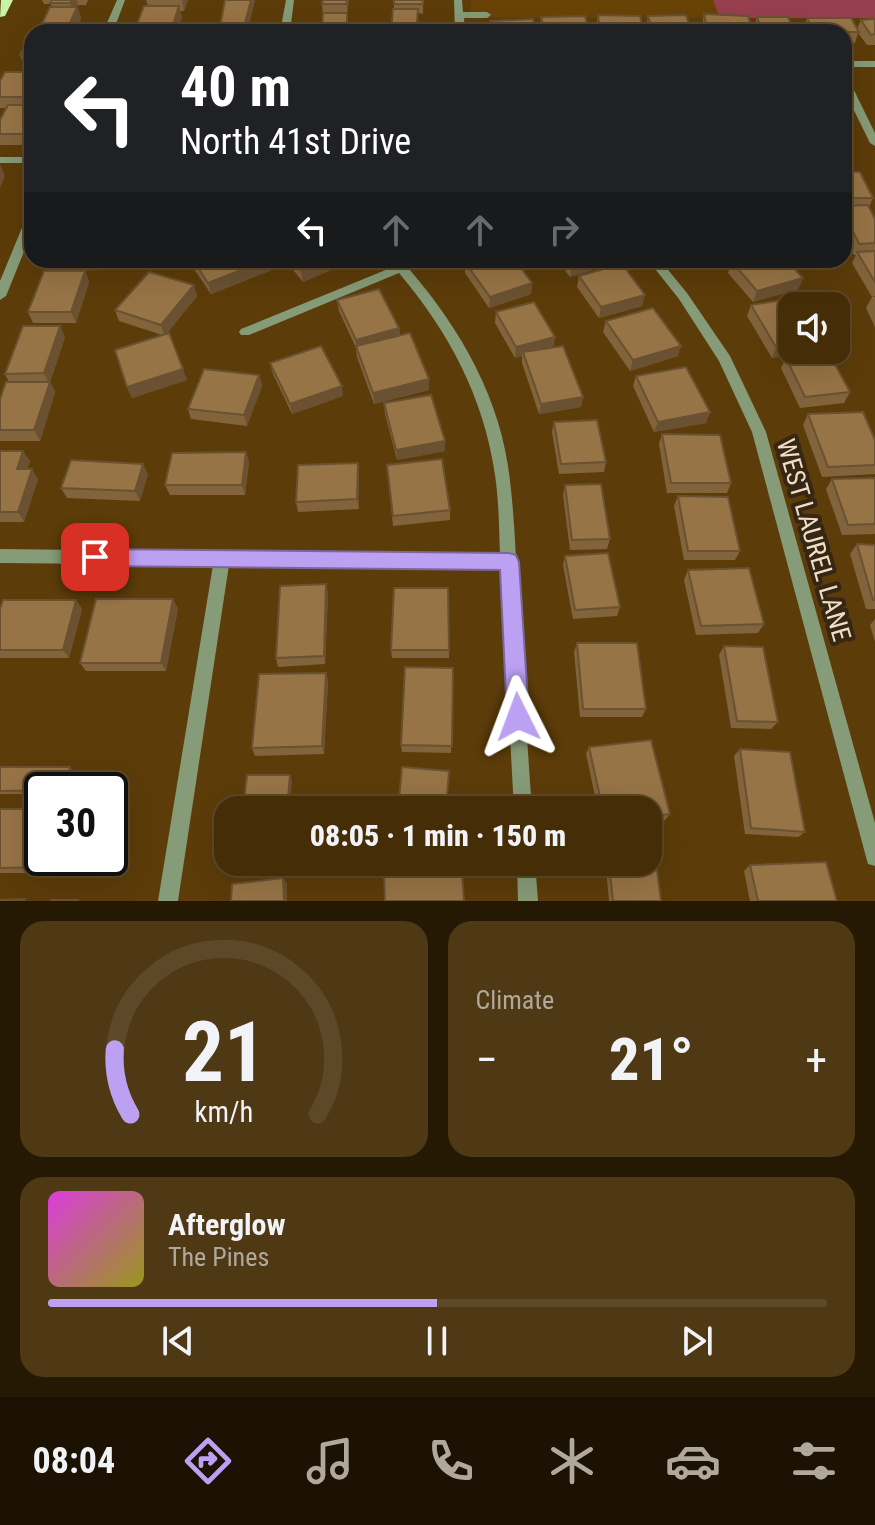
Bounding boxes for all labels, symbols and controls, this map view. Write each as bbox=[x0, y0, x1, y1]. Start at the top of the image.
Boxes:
text: 40 m bbox=[180, 54, 291, 120]
icon: left bbox=[48, 56, 152, 160]
text: North 41st Drive bbox=[180, 121, 411, 163]
icon: left bbox=[290, 208, 334, 252]
icon: ahead bbox=[374, 208, 418, 252]
icon: ahead bbox=[458, 208, 502, 252]
icon: right bbox=[542, 208, 586, 252]
map controls bbox=[778, 292, 850, 364]
button: sound bbox=[778, 292, 850, 364]
street label: WEST LAUREL LANE bbox=[771, 435, 857, 645]
pin bbox=[61, 523, 129, 591]
icon: arrive bbox=[73, 535, 117, 579]
position arrow bbox=[476, 675, 560, 759]
speed limit sign: 30 bbox=[24, 772, 128, 876]
text: 08:05 · 1 min · 150 m bbox=[310, 818, 566, 853]
text: Climate bbox=[476, 985, 554, 1015]
text: 21 bbox=[182, 1004, 266, 1101]
text: 21° bbox=[609, 1024, 694, 1095]
text: − bbox=[476, 1034, 498, 1086]
text: + bbox=[805, 1034, 827, 1086]
text: km/h bbox=[194, 1095, 253, 1129]
text: Afterglow bbox=[168, 1207, 286, 1242]
text: The Pines bbox=[168, 1242, 269, 1272]
icon: previous bbox=[156, 1319, 200, 1363]
icon: pause bbox=[415, 1319, 459, 1363]
icon: next bbox=[675, 1319, 719, 1363]
icon: directions bbox=[180, 1433, 236, 1489]
icon: music bbox=[302, 1433, 358, 1489]
icon: phone bbox=[423, 1433, 479, 1489]
icon: climate bbox=[544, 1433, 600, 1489]
icon: car bbox=[665, 1433, 721, 1489]
icon: filters bbox=[786, 1433, 842, 1489]
text: 08:04 bbox=[33, 1440, 115, 1482]

